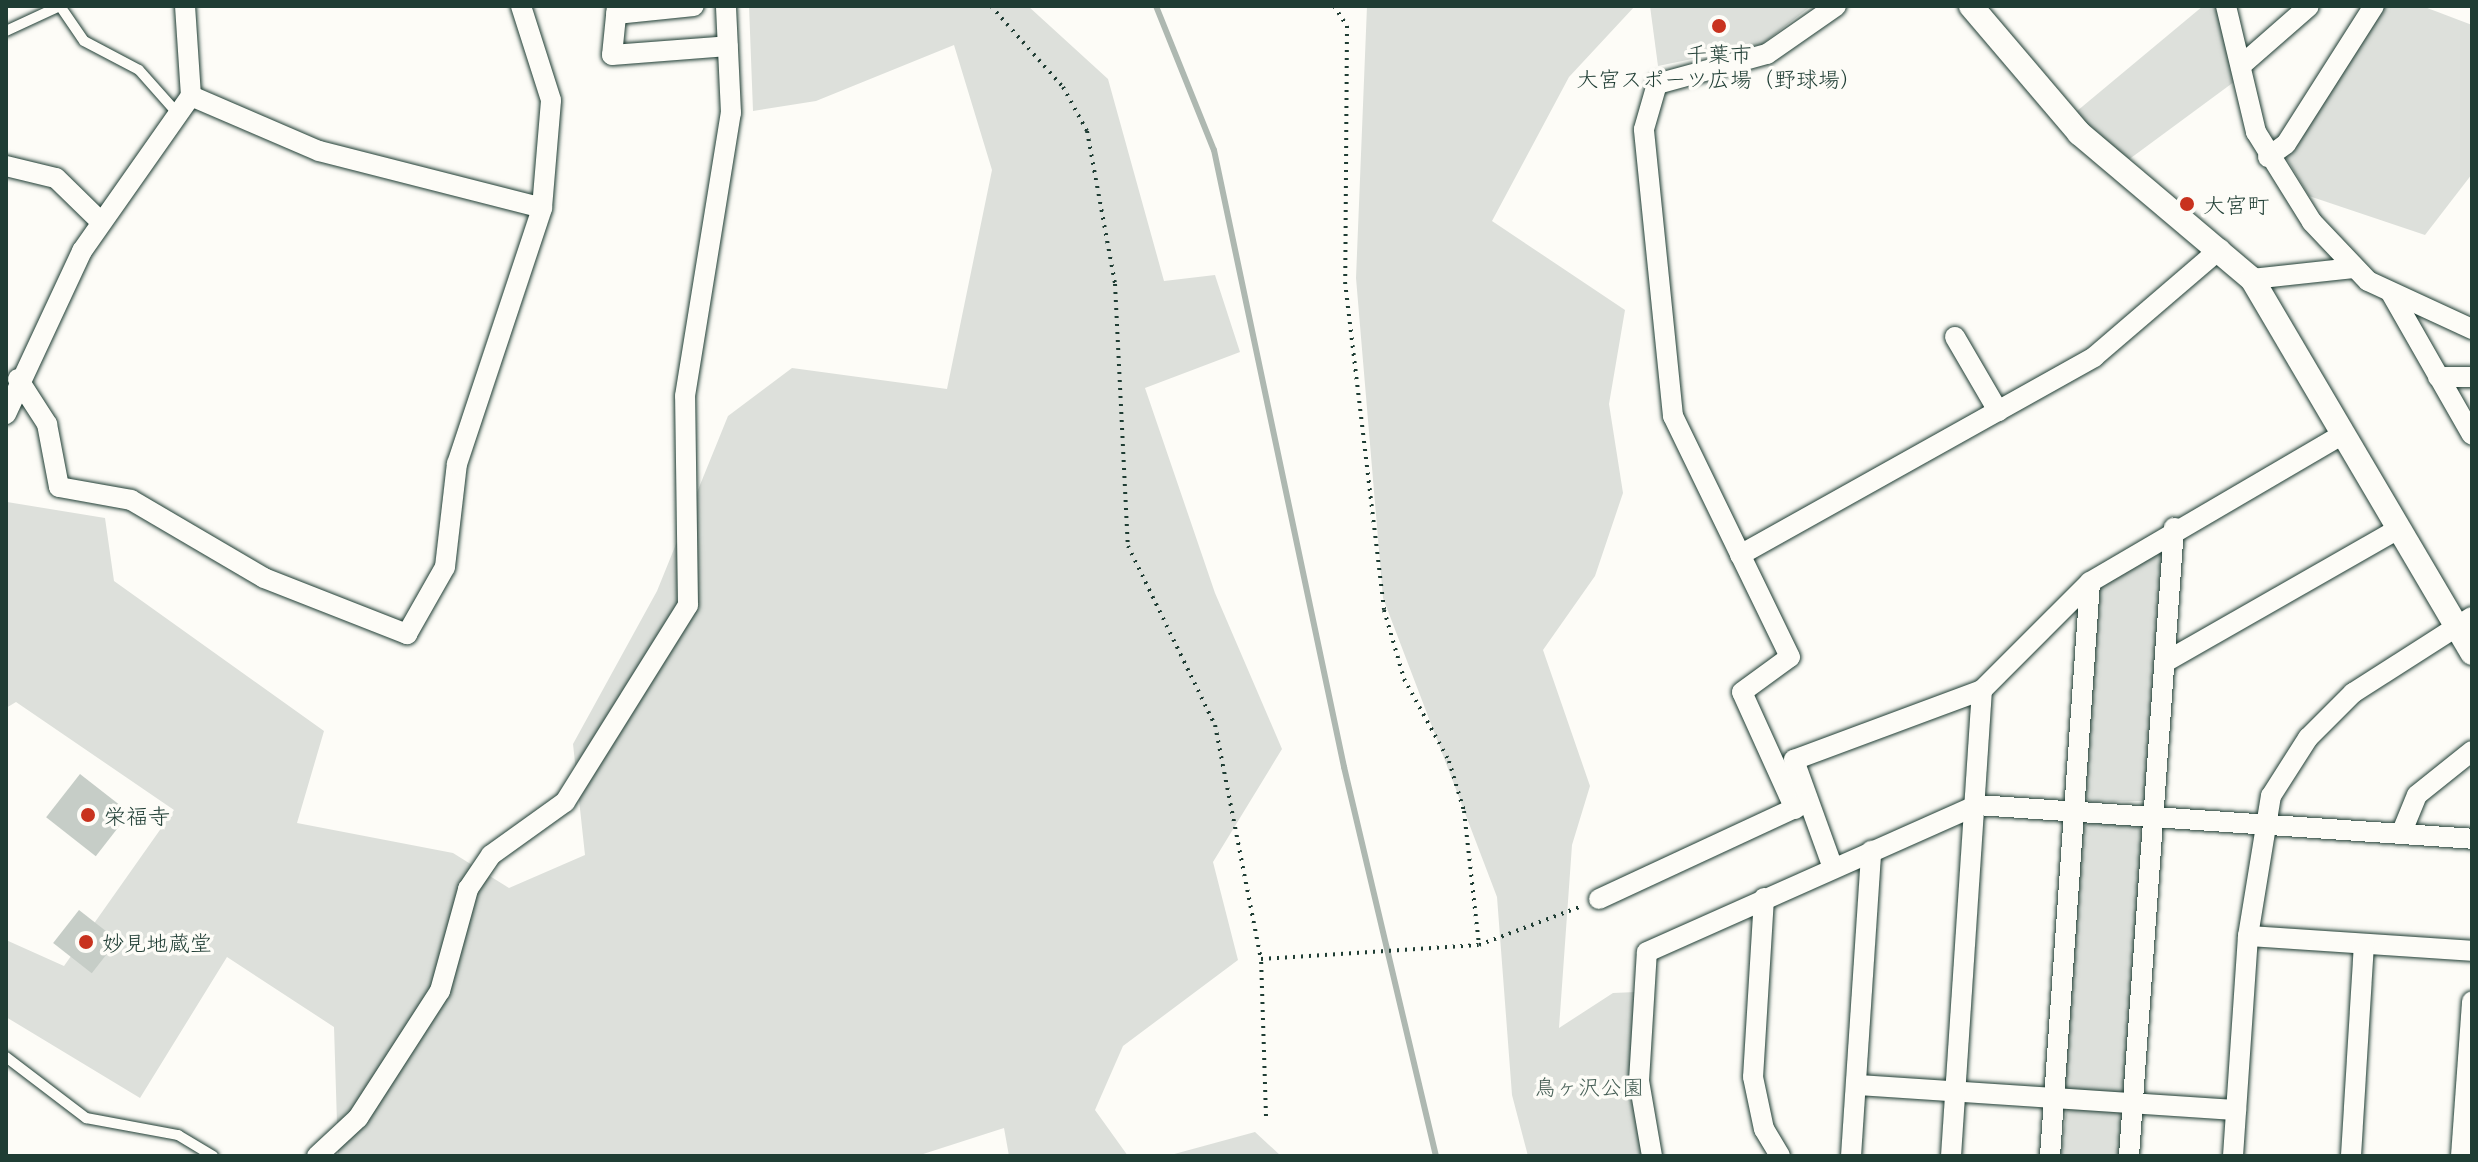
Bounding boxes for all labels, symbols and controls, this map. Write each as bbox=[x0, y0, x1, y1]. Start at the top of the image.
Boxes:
marker: 千葉市 大宮スポーツ広場（野球場） bbox=[1710, 17, 1728, 35]
place label: 千葉市 大宮スポーツ広場（野球場） bbox=[1576, 39, 1862, 90]
place label: 大宮町 bbox=[2203, 191, 2269, 217]
marker: 大宮町 bbox=[2178, 195, 2196, 213]
place label: 栄福寺 bbox=[104, 802, 170, 828]
marker: 栄福寺 bbox=[79, 806, 97, 824]
place label: 妙見地蔵堂 bbox=[102, 929, 212, 955]
marker: 妙見地蔵堂 bbox=[77, 933, 95, 951]
park label: 鳥ヶ沢公園 bbox=[1534, 1073, 1644, 1099]

